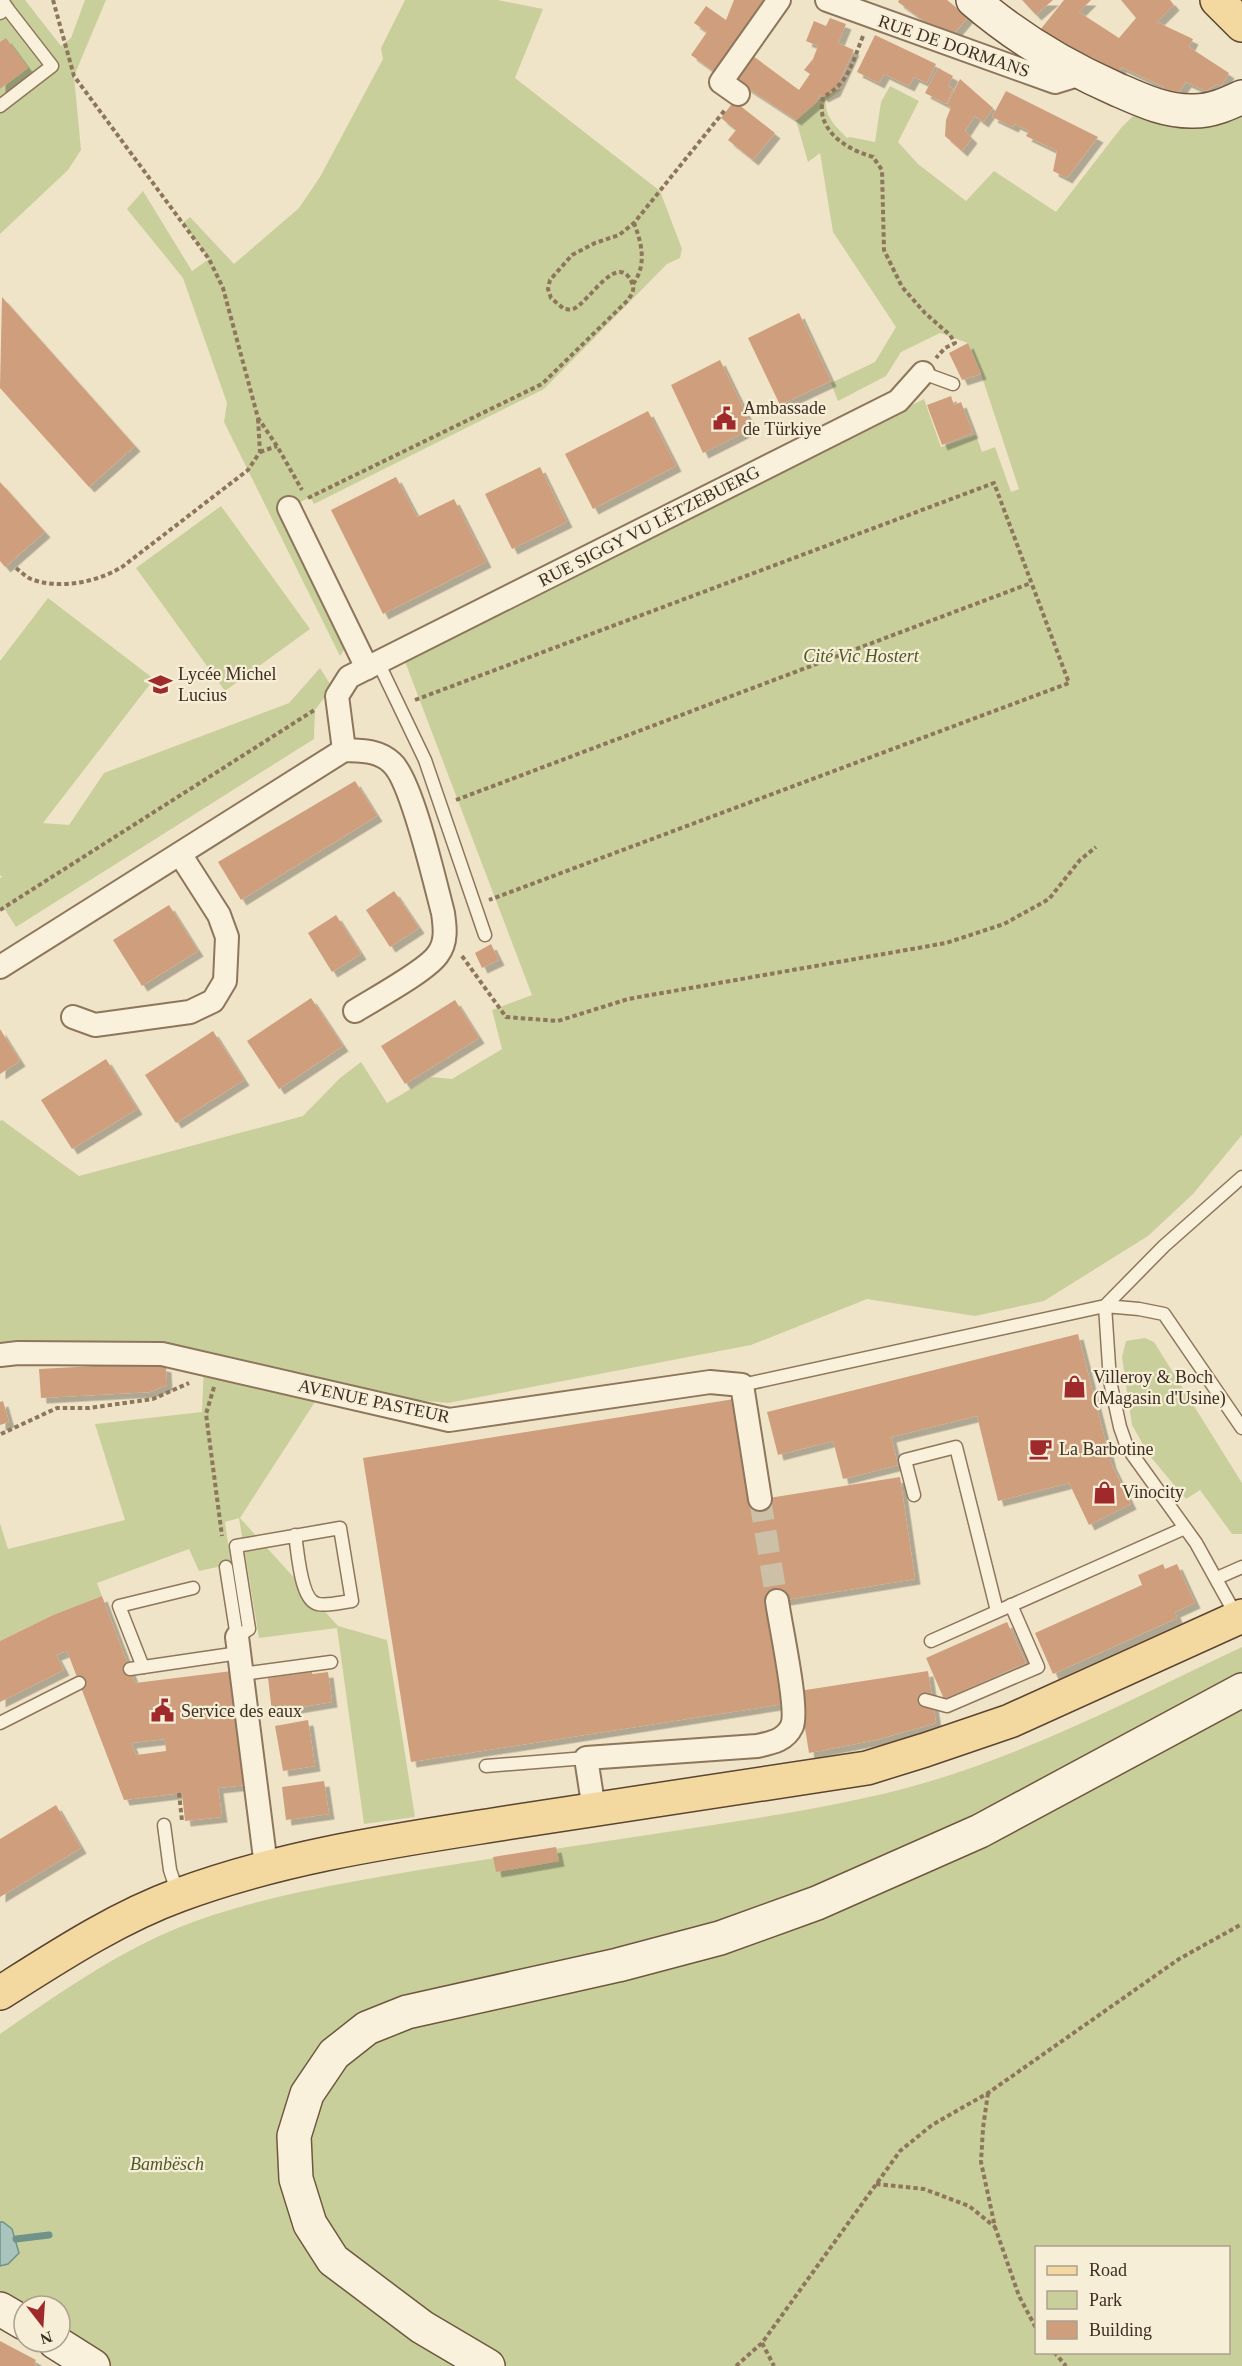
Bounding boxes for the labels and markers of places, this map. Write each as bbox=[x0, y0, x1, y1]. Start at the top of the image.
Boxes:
place label: Ambassade de Türkiye bbox=[743, 398, 826, 439]
public building icon: Ambassade de Türkiye bbox=[712, 405, 738, 431]
place label: Lycée Michel Lucius bbox=[178, 664, 276, 705]
school or university icon: Lycée Michel Lucius bbox=[147, 671, 173, 697]
place label: Villeroy & Boch (Magasin d'Usine) bbox=[1093, 1367, 1226, 1409]
shop icon: Villeroy & Boch (Magasin d'Usine) bbox=[1062, 1374, 1088, 1400]
cafe icon: La Barbotine bbox=[1028, 1436, 1054, 1462]
place label: La Barbotine bbox=[1059, 1439, 1153, 1459]
shop icon: Vinocity bbox=[1091, 1479, 1117, 1505]
place label: Vinocity bbox=[1122, 1482, 1184, 1502]
public building icon: Service des eaux bbox=[150, 1698, 176, 1724]
place label: Service des eaux bbox=[181, 1701, 302, 1721]

